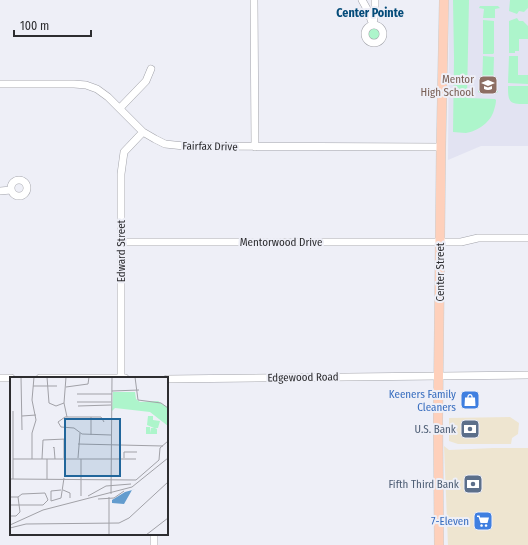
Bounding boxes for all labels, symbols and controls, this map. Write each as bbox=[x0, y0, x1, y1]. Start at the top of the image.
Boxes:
district label: Center Pointe bbox=[336, 6, 404, 20]
scale bar bbox=[14, 12, 91, 38]
text: 100 m bbox=[20, 19, 49, 33]
place label: Mentor High School bbox=[421, 73, 474, 99]
school or university icon: Mentor High School bbox=[477, 74, 499, 96]
street label: Fairfax Drive bbox=[182, 140, 238, 153]
street label: Edward Street bbox=[115, 219, 128, 282]
street label: Mentorwood Drive bbox=[240, 236, 322, 249]
street label: Center Street bbox=[434, 242, 447, 301]
street label: Edgewood Road bbox=[267, 370, 339, 385]
inset map bbox=[10, 377, 168, 535]
place label: Keeners Family Cleaners bbox=[389, 388, 456, 414]
shop icon: Keeners Family Cleaners bbox=[459, 389, 481, 411]
bank icon: U.S. Bank bbox=[459, 418, 481, 440]
place label: U.S. Bank bbox=[415, 423, 457, 436]
bank icon: Fifth Third Bank bbox=[462, 473, 484, 495]
place label: Fifth Third Bank bbox=[388, 478, 460, 491]
supermarket icon: 7-Eleven bbox=[472, 510, 494, 532]
place label: 7-Eleven bbox=[431, 515, 469, 528]

